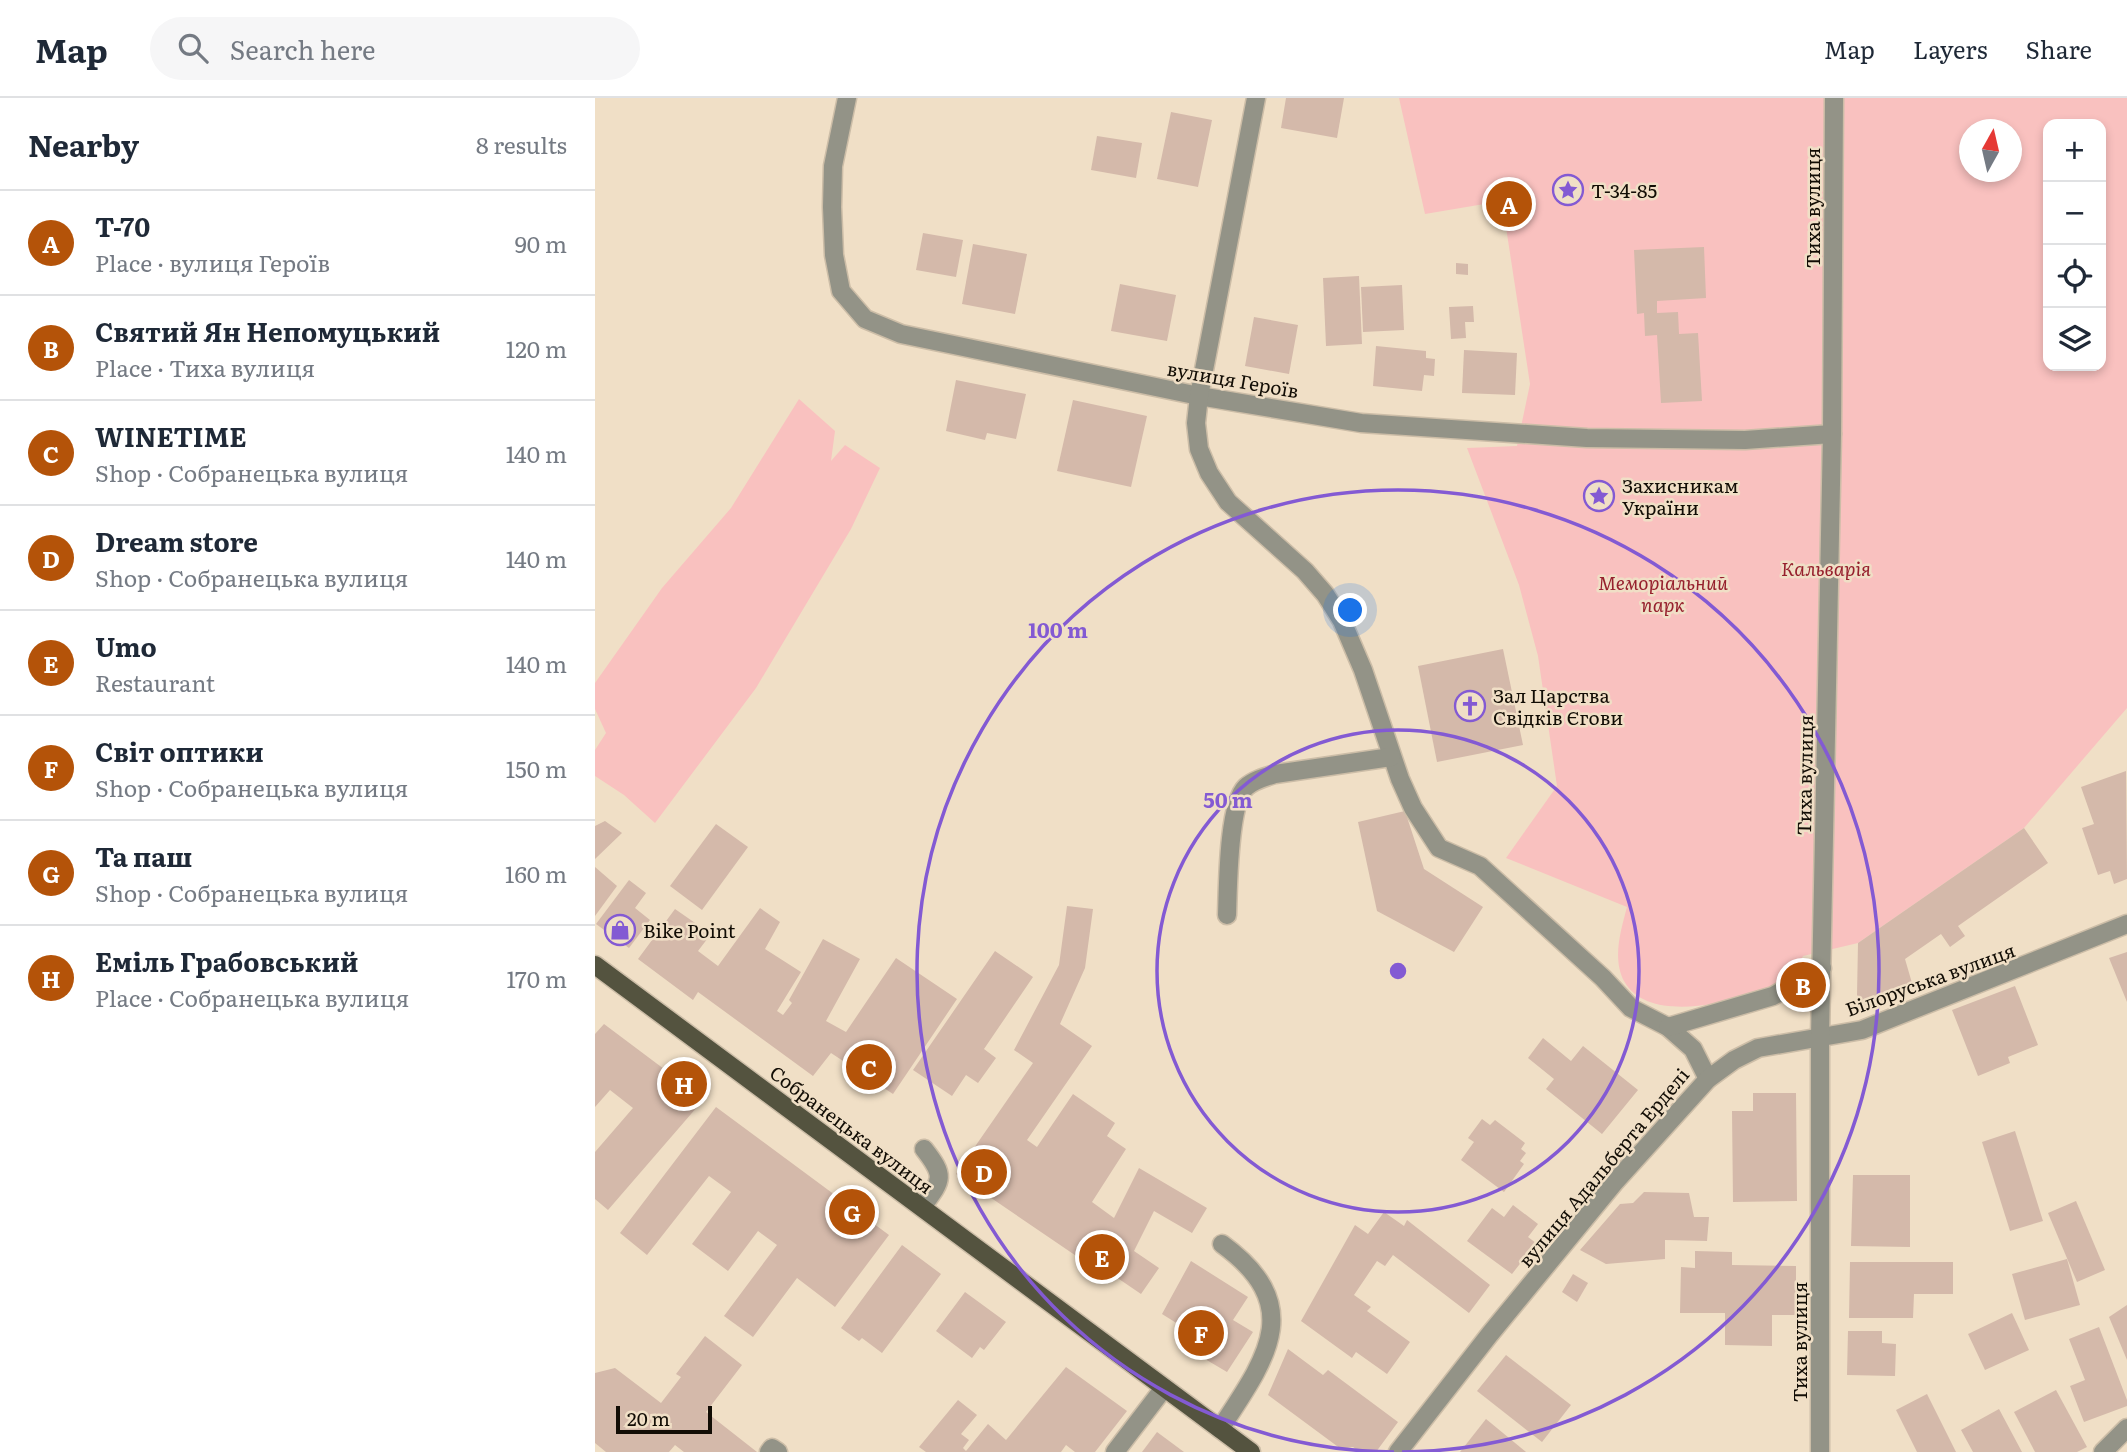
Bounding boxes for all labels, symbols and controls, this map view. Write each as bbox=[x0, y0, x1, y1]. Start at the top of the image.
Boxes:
search box bbox=[150, 17, 640, 80]
text: Map bbox=[35, 24, 108, 73]
icon: search bbox=[174, 29, 212, 67]
text: Search here bbox=[230, 29, 376, 68]
text: Map bbox=[1824, 31, 1875, 66]
text: Layers bbox=[1913, 31, 1987, 66]
text: Share bbox=[2025, 31, 2092, 66]
north arrow bbox=[1959, 119, 2022, 182]
map controls bbox=[2043, 119, 2106, 371]
button: + bbox=[2043, 119, 2106, 182]
text: Nearby bbox=[28, 122, 139, 166]
text: 8 results bbox=[476, 127, 567, 161]
street label: Тиха вулиця bbox=[1798, 148, 1826, 268]
place icon: Т-34-85 bbox=[1551, 173, 1585, 207]
place label: Т-34-85 bbox=[1591, 176, 1658, 204]
pin: A bbox=[1486, 178, 1532, 230]
button: − bbox=[2043, 182, 2106, 245]
text: Т-70 bbox=[95, 206, 150, 245]
text: A bbox=[42, 226, 60, 260]
text: 90 m bbox=[515, 226, 567, 260]
text: Place · вулиця Героїв bbox=[95, 245, 330, 279]
button: locate bbox=[2043, 245, 2106, 308]
button: layers bbox=[2043, 308, 2106, 371]
text: Святий Ян Непомуцький bbox=[95, 311, 440, 350]
text: B bbox=[43, 331, 59, 365]
text: 120 m bbox=[506, 331, 567, 365]
text: Place · Тиха вулиця bbox=[95, 350, 315, 384]
street label: вулиця Героїв bbox=[1165, 354, 1301, 404]
text: WINETIME bbox=[95, 416, 247, 455]
text: C bbox=[43, 436, 59, 470]
text: 140 m bbox=[506, 436, 567, 470]
text: Shop · Собранецька вулиця bbox=[95, 455, 408, 489]
place label: Захисникам України bbox=[1622, 471, 1739, 521]
place icon: Захисникам України bbox=[1582, 479, 1616, 513]
text: Dream store bbox=[95, 521, 258, 560]
text: D bbox=[42, 541, 60, 575]
text: 140 m bbox=[506, 541, 567, 575]
park label: Кальварія bbox=[1781, 554, 1871, 582]
text: Shop · Собранецька вулиця bbox=[95, 560, 408, 594]
park label: Меморіальний парк bbox=[1598, 568, 1729, 618]
your location bbox=[1333, 593, 1367, 627]
text: 100 m bbox=[1028, 613, 1088, 644]
text: Umo bbox=[95, 626, 157, 665]
text: E bbox=[43, 646, 59, 680]
text: 140 m bbox=[506, 646, 567, 680]
text: Restaurant bbox=[95, 665, 215, 699]
place label: Зал Царства Свідків Єгови bbox=[1493, 681, 1623, 731]
church icon: Зал Царства Свідків Єгови bbox=[1453, 689, 1487, 723]
street label: Тиха вулиця bbox=[1789, 714, 1819, 836]
text: Світ оптики bbox=[95, 731, 264, 770]
text: F bbox=[44, 751, 58, 785]
text: 150 m bbox=[506, 751, 567, 785]
text: Shop · Собранецька вулиця bbox=[95, 770, 408, 804]
text: 50 m bbox=[1203, 783, 1253, 814]
text: Та паш bbox=[95, 836, 192, 875]
text: G bbox=[42, 856, 60, 890]
text: 160 m bbox=[505, 856, 567, 890]
text: Shop · Собранецька вулиця bbox=[95, 875, 408, 909]
shop icon: Bike Point bbox=[603, 913, 637, 947]
place label: Bike Point bbox=[643, 916, 736, 944]
street label: Білоруська вулиця bbox=[1841, 935, 2019, 1023]
text: Еміль Грабовський bbox=[95, 941, 358, 980]
centre of rings bbox=[1386, 959, 1410, 983]
pin: B bbox=[1780, 959, 1826, 1011]
text: H bbox=[41, 961, 61, 995]
text: 170 m bbox=[506, 961, 567, 995]
text: Place · Собранецька вулиця bbox=[95, 980, 409, 1014]
pin: C bbox=[846, 1041, 892, 1093]
pin: H bbox=[661, 1058, 707, 1110]
street label: Собранецька вулиця bbox=[764, 1058, 940, 1200]
street label: вулиця Адальберта Ерделі bbox=[1511, 1061, 1695, 1273]
pin: D bbox=[961, 1146, 1007, 1198]
pin: G bbox=[829, 1186, 875, 1238]
pin: E bbox=[1079, 1231, 1125, 1283]
street label: Тиха вулиця bbox=[1785, 1282, 1813, 1402]
pin: F bbox=[1178, 1307, 1224, 1359]
scale bar bbox=[616, 1403, 712, 1435]
text: 20 m bbox=[627, 1404, 670, 1432]

